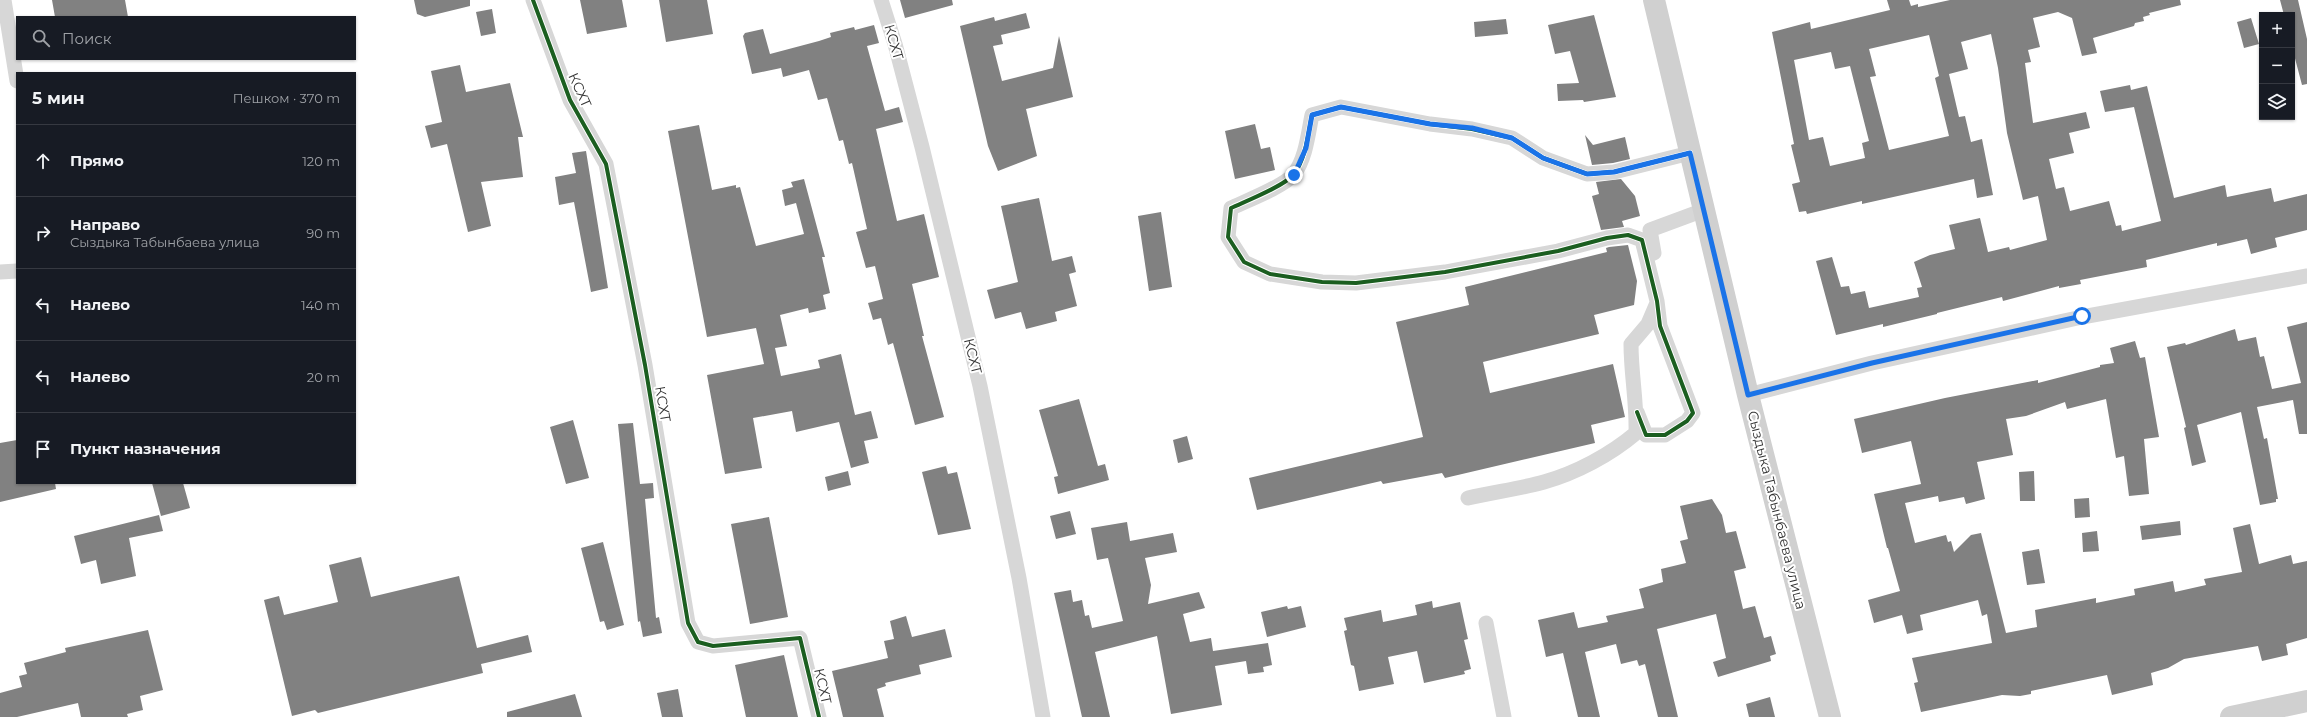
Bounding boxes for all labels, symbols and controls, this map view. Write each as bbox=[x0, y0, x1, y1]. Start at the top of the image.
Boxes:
map controls bbox=[2259, 12, 2295, 120]
button: + bbox=[2259, 12, 2295, 48]
search box bbox=[16, 16, 356, 60]
street label: КСХТ bbox=[880, 22, 908, 63]
icon: search bbox=[30, 27, 52, 49]
text: Поиск bbox=[62, 29, 111, 48]
button: − bbox=[2259, 48, 2295, 84]
street label: КСХТ bbox=[564, 70, 596, 111]
button: layers bbox=[2259, 84, 2295, 120]
text: 5 мин bbox=[32, 88, 85, 108]
text: Пешком · 370 m bbox=[233, 90, 340, 106]
icon: ahead bbox=[32, 150, 54, 172]
text: Прямо bbox=[70, 151, 124, 170]
text: 120 m bbox=[302, 153, 340, 169]
route end bbox=[1285, 166, 1303, 184]
text: Направо bbox=[70, 215, 140, 234]
icon: right bbox=[32, 222, 54, 244]
text: 90 m bbox=[306, 225, 340, 241]
text: Сыздыка Табынбаева улица bbox=[70, 234, 260, 250]
icon: left bbox=[32, 294, 54, 316]
text: Налево bbox=[70, 295, 130, 314]
text: 140 m bbox=[301, 297, 340, 313]
route start bbox=[2073, 307, 2091, 325]
street label: КСХТ bbox=[960, 336, 986, 376]
icon: left bbox=[32, 366, 54, 388]
text: Налево bbox=[70, 367, 130, 386]
text: 20 m bbox=[307, 369, 340, 385]
street label: КСХТ bbox=[651, 385, 675, 424]
street label: Сыздыка Табынбаева улица bbox=[1744, 409, 1810, 611]
icon: arrive bbox=[32, 438, 54, 460]
text: Пункт назначения bbox=[70, 439, 221, 458]
street label: КСХТ bbox=[810, 666, 836, 706]

